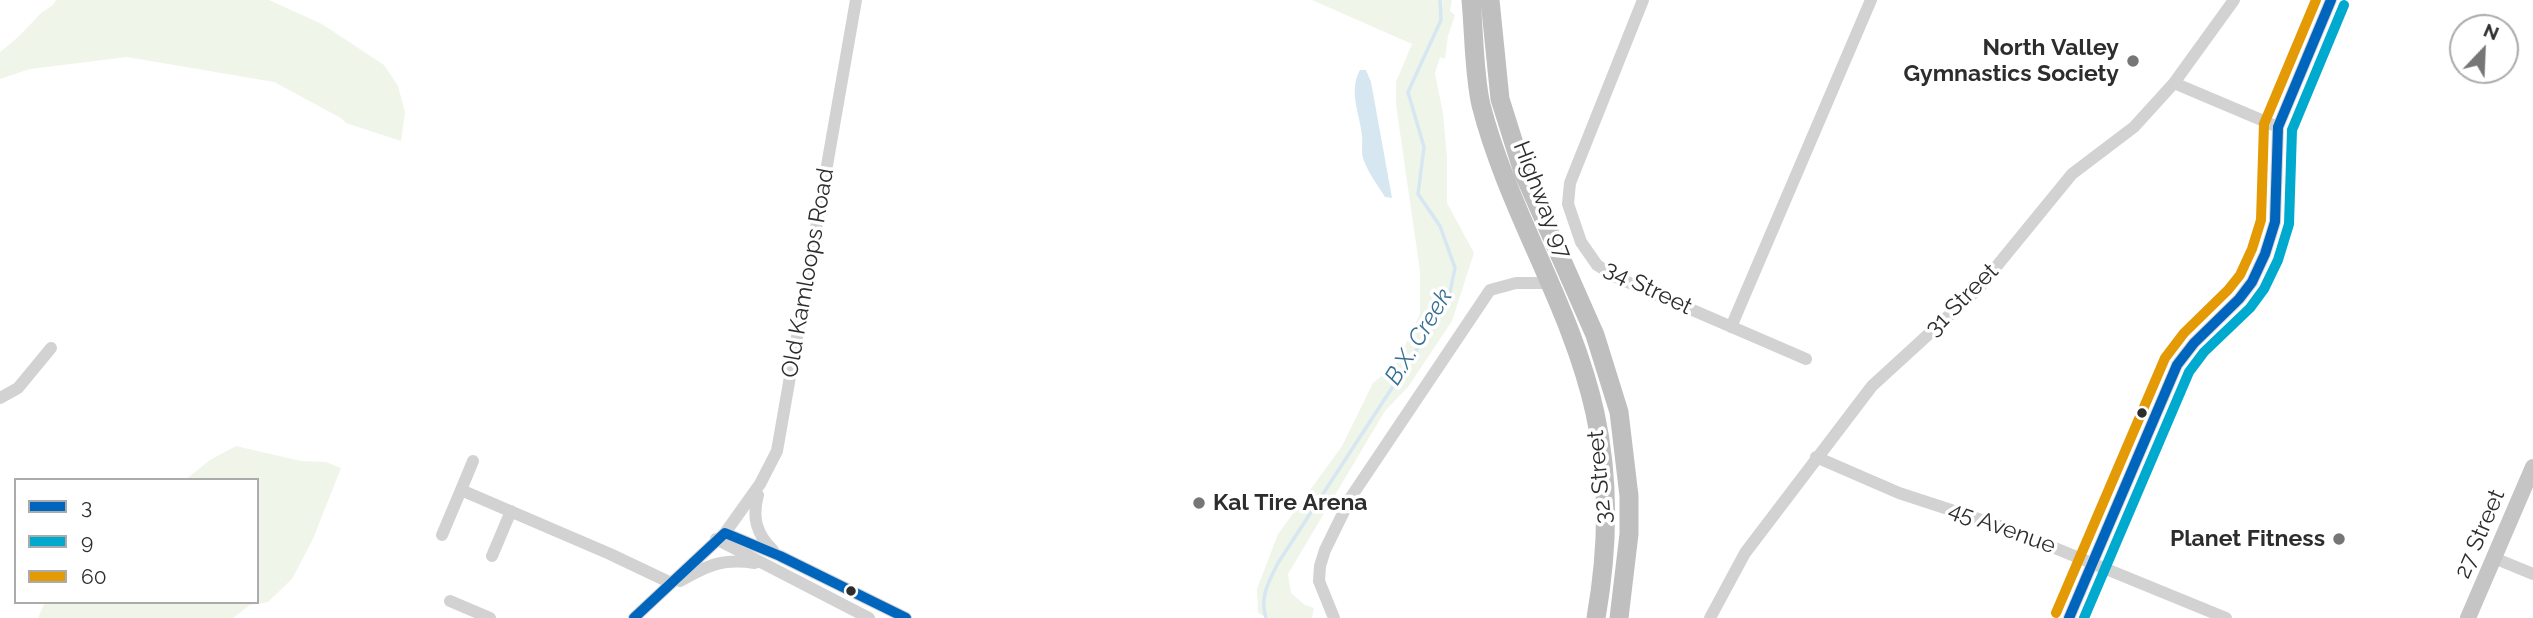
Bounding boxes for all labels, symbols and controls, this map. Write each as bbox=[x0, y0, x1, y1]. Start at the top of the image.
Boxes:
north arrow bbox=[2449, 14, 2519, 84]
text: N bbox=[2480, 19, 2502, 44]
place label: North Valley Gymnastics Society bbox=[1904, 34, 2119, 88]
marker: North Valley Gymnastics Society bbox=[2125, 53, 2141, 69]
street label: Highway 97 bbox=[1507, 137, 1577, 263]
street label: Old Kamloops Road bbox=[776, 166, 840, 380]
street label: 34 Street bbox=[1599, 255, 1697, 321]
street label: 31 Street bbox=[1920, 258, 2004, 342]
water label: B.X. Creek bbox=[1379, 284, 1459, 390]
unlabelled marker bbox=[2135, 406, 2149, 420]
street label: 32 Street bbox=[1582, 429, 1618, 525]
legend bbox=[14, 478, 259, 604]
street label: 27 Street bbox=[2449, 485, 2511, 583]
place label: Kal Tire Arena bbox=[1213, 489, 1368, 517]
text: 3 bbox=[81, 494, 92, 519]
marker: Kal Tire Arena bbox=[1191, 495, 1207, 511]
street label: 45 Avenue bbox=[1945, 496, 2059, 560]
place label: Planet Fitness bbox=[2170, 525, 2325, 553]
text: 9 bbox=[81, 529, 93, 554]
marker: Planet Fitness bbox=[2331, 531, 2347, 547]
text: 60 bbox=[81, 564, 107, 589]
unlabelled marker bbox=[844, 584, 858, 598]

